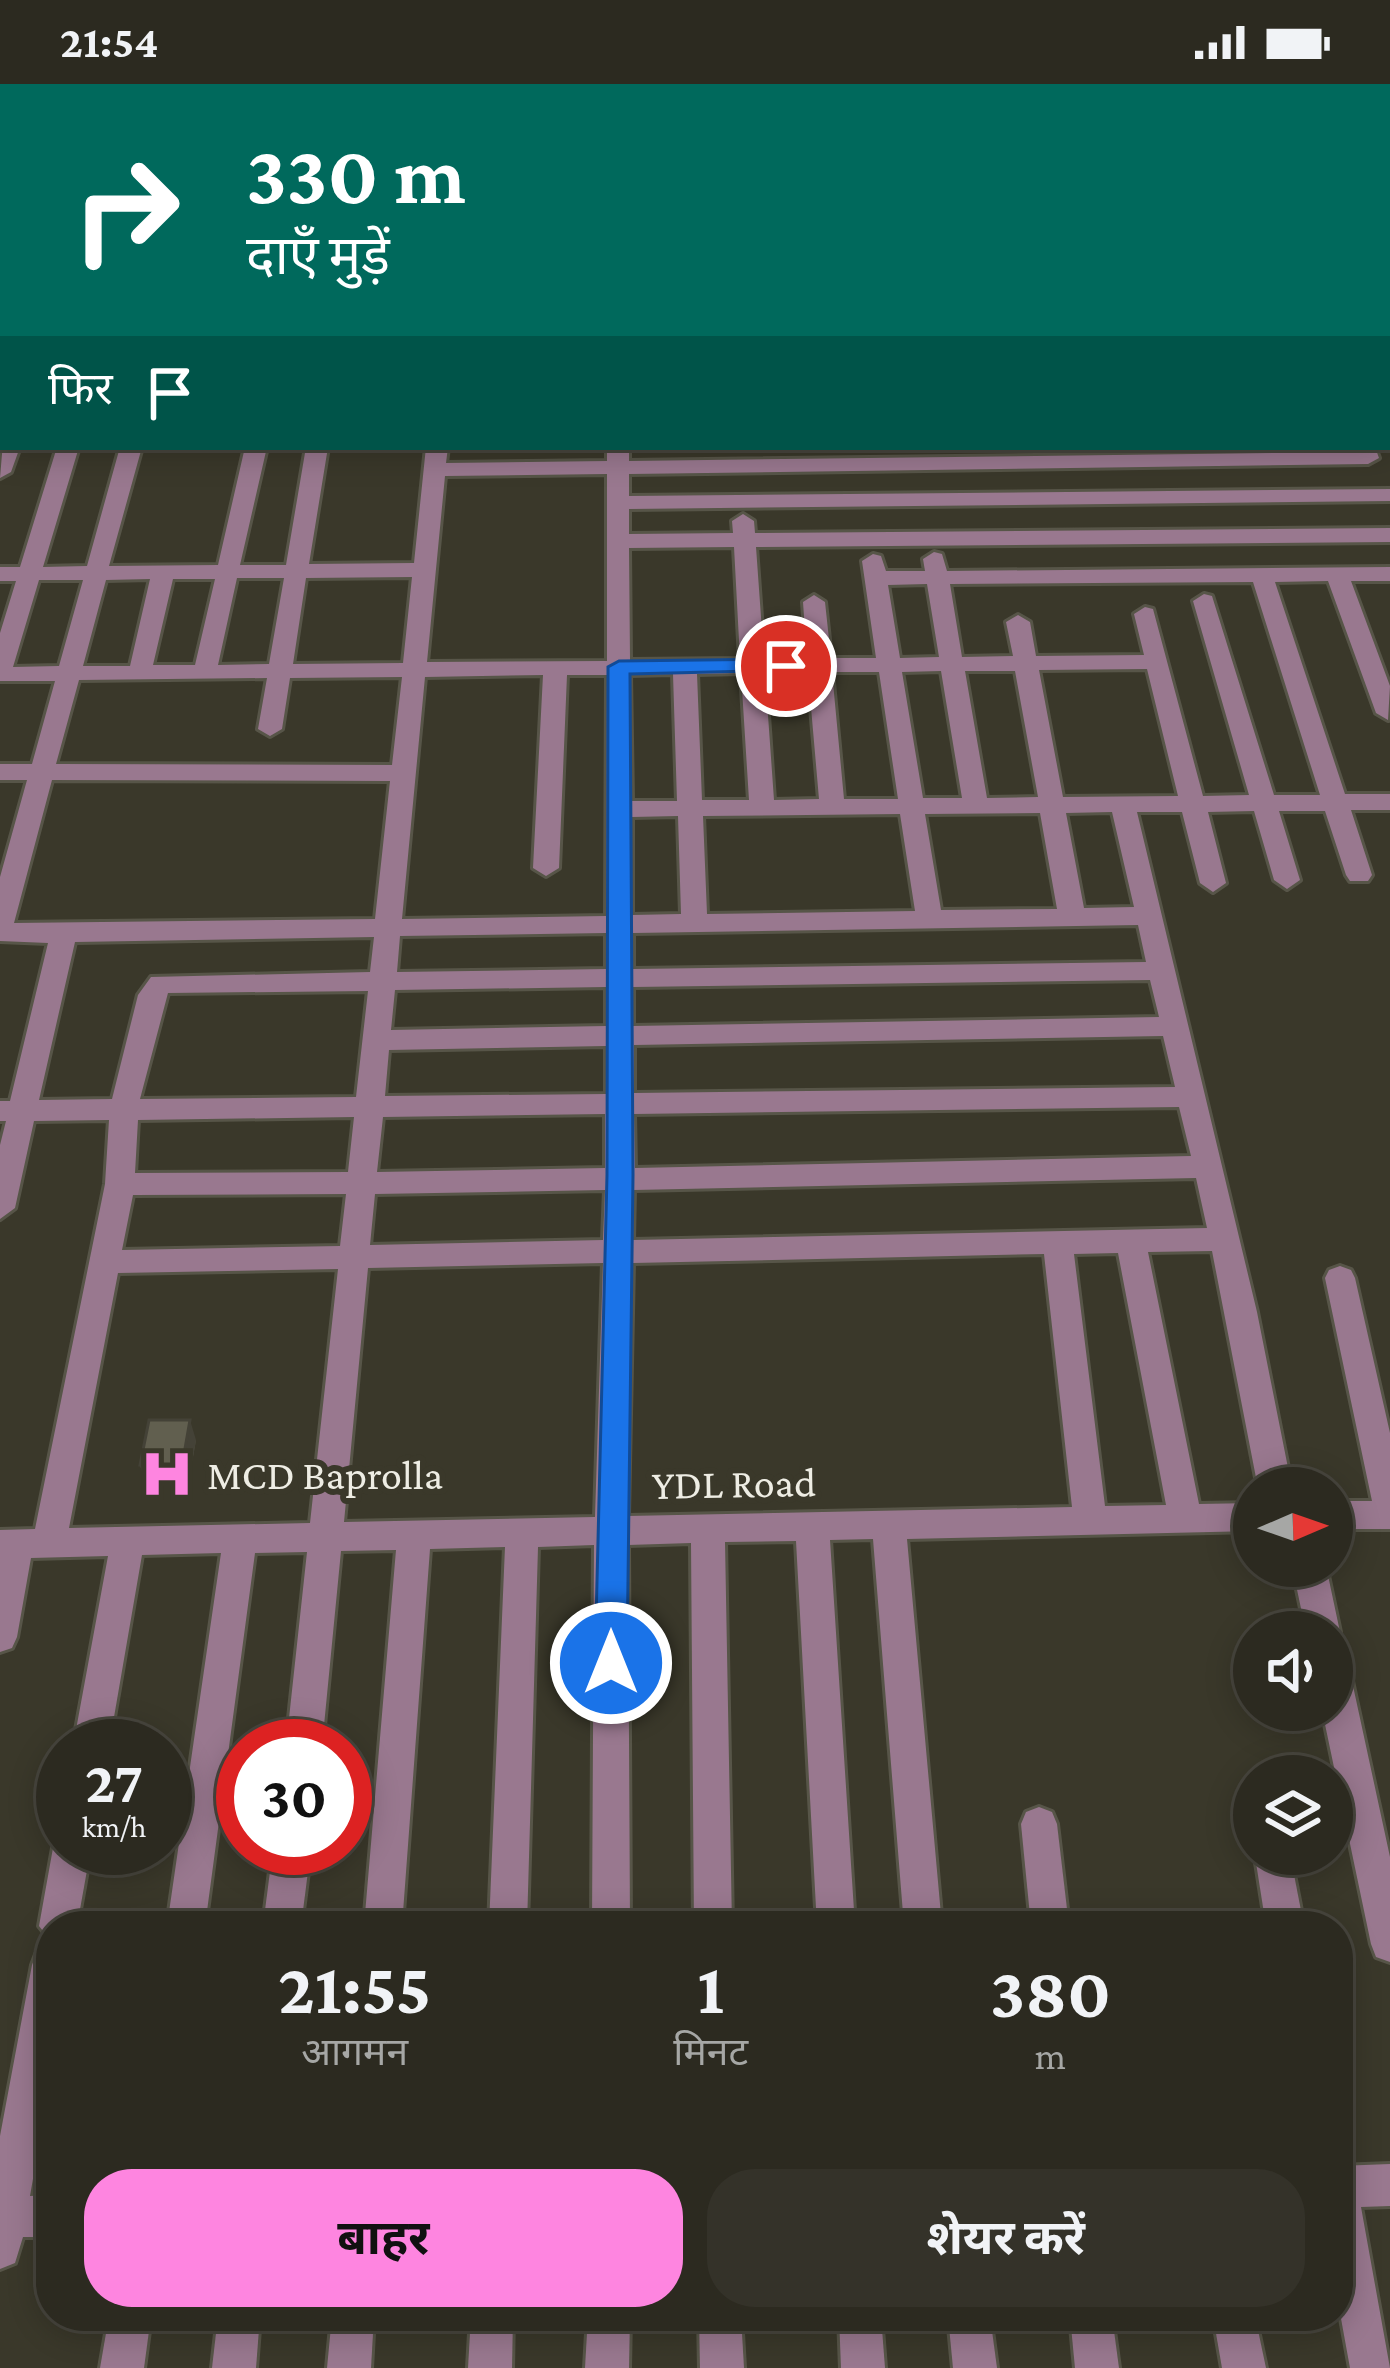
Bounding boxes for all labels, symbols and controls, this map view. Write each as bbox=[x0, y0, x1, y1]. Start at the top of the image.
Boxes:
text: 21:54 bbox=[60, 17, 159, 67]
text: 330 m bbox=[246, 128, 466, 221]
icon: right bbox=[48, 132, 204, 288]
text: दाएँ मुड़ें bbox=[246, 226, 390, 286]
icon: arrive bbox=[137, 360, 203, 426]
text: फिर bbox=[48, 364, 113, 414]
pin bbox=[735, 615, 837, 717]
icon: arrive bbox=[753, 633, 819, 699]
hospital icon: MCD Baprolla bbox=[138, 1445, 196, 1503]
place label: MCD Baprolla bbox=[207, 1451, 443, 1498]
street label: YDL Road bbox=[652, 1458, 816, 1508]
north arrow bbox=[1233, 1467, 1353, 1587]
map controls bbox=[1233, 1467, 1353, 1875]
position arrow bbox=[548, 1600, 674, 1726]
button: sound bbox=[1233, 1611, 1353, 1731]
speed limit sign: 30 bbox=[216, 1719, 372, 1875]
text: 27 bbox=[85, 1748, 143, 1815]
button: layers bbox=[1233, 1755, 1353, 1875]
text: km/h bbox=[82, 1810, 146, 1843]
text: 21:55 bbox=[278, 1948, 431, 2028]
text: 1 bbox=[697, 1948, 724, 2028]
text: 380 bbox=[990, 1952, 1111, 2032]
text: आगमन bbox=[301, 2030, 408, 2073]
text: मिनट bbox=[673, 2030, 748, 2073]
text: m bbox=[1035, 2034, 1066, 2077]
button: बाहर bbox=[84, 2169, 683, 2307]
button: शेयर करें bbox=[707, 2169, 1305, 2307]

